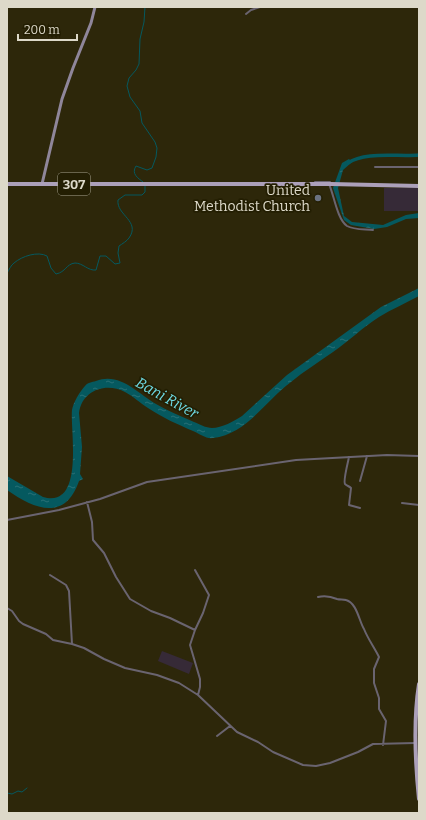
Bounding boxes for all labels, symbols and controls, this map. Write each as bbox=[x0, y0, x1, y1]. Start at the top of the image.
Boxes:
scale bar bbox=[18, 16, 77, 42]
text: 200 m bbox=[24, 23, 60, 37]
road number: 307 bbox=[58, 173, 90, 195]
place label: United Methodist Church bbox=[194, 182, 310, 215]
marker: United Methodist Church bbox=[313, 193, 323, 203]
water label: Bani River bbox=[133, 373, 202, 423]

